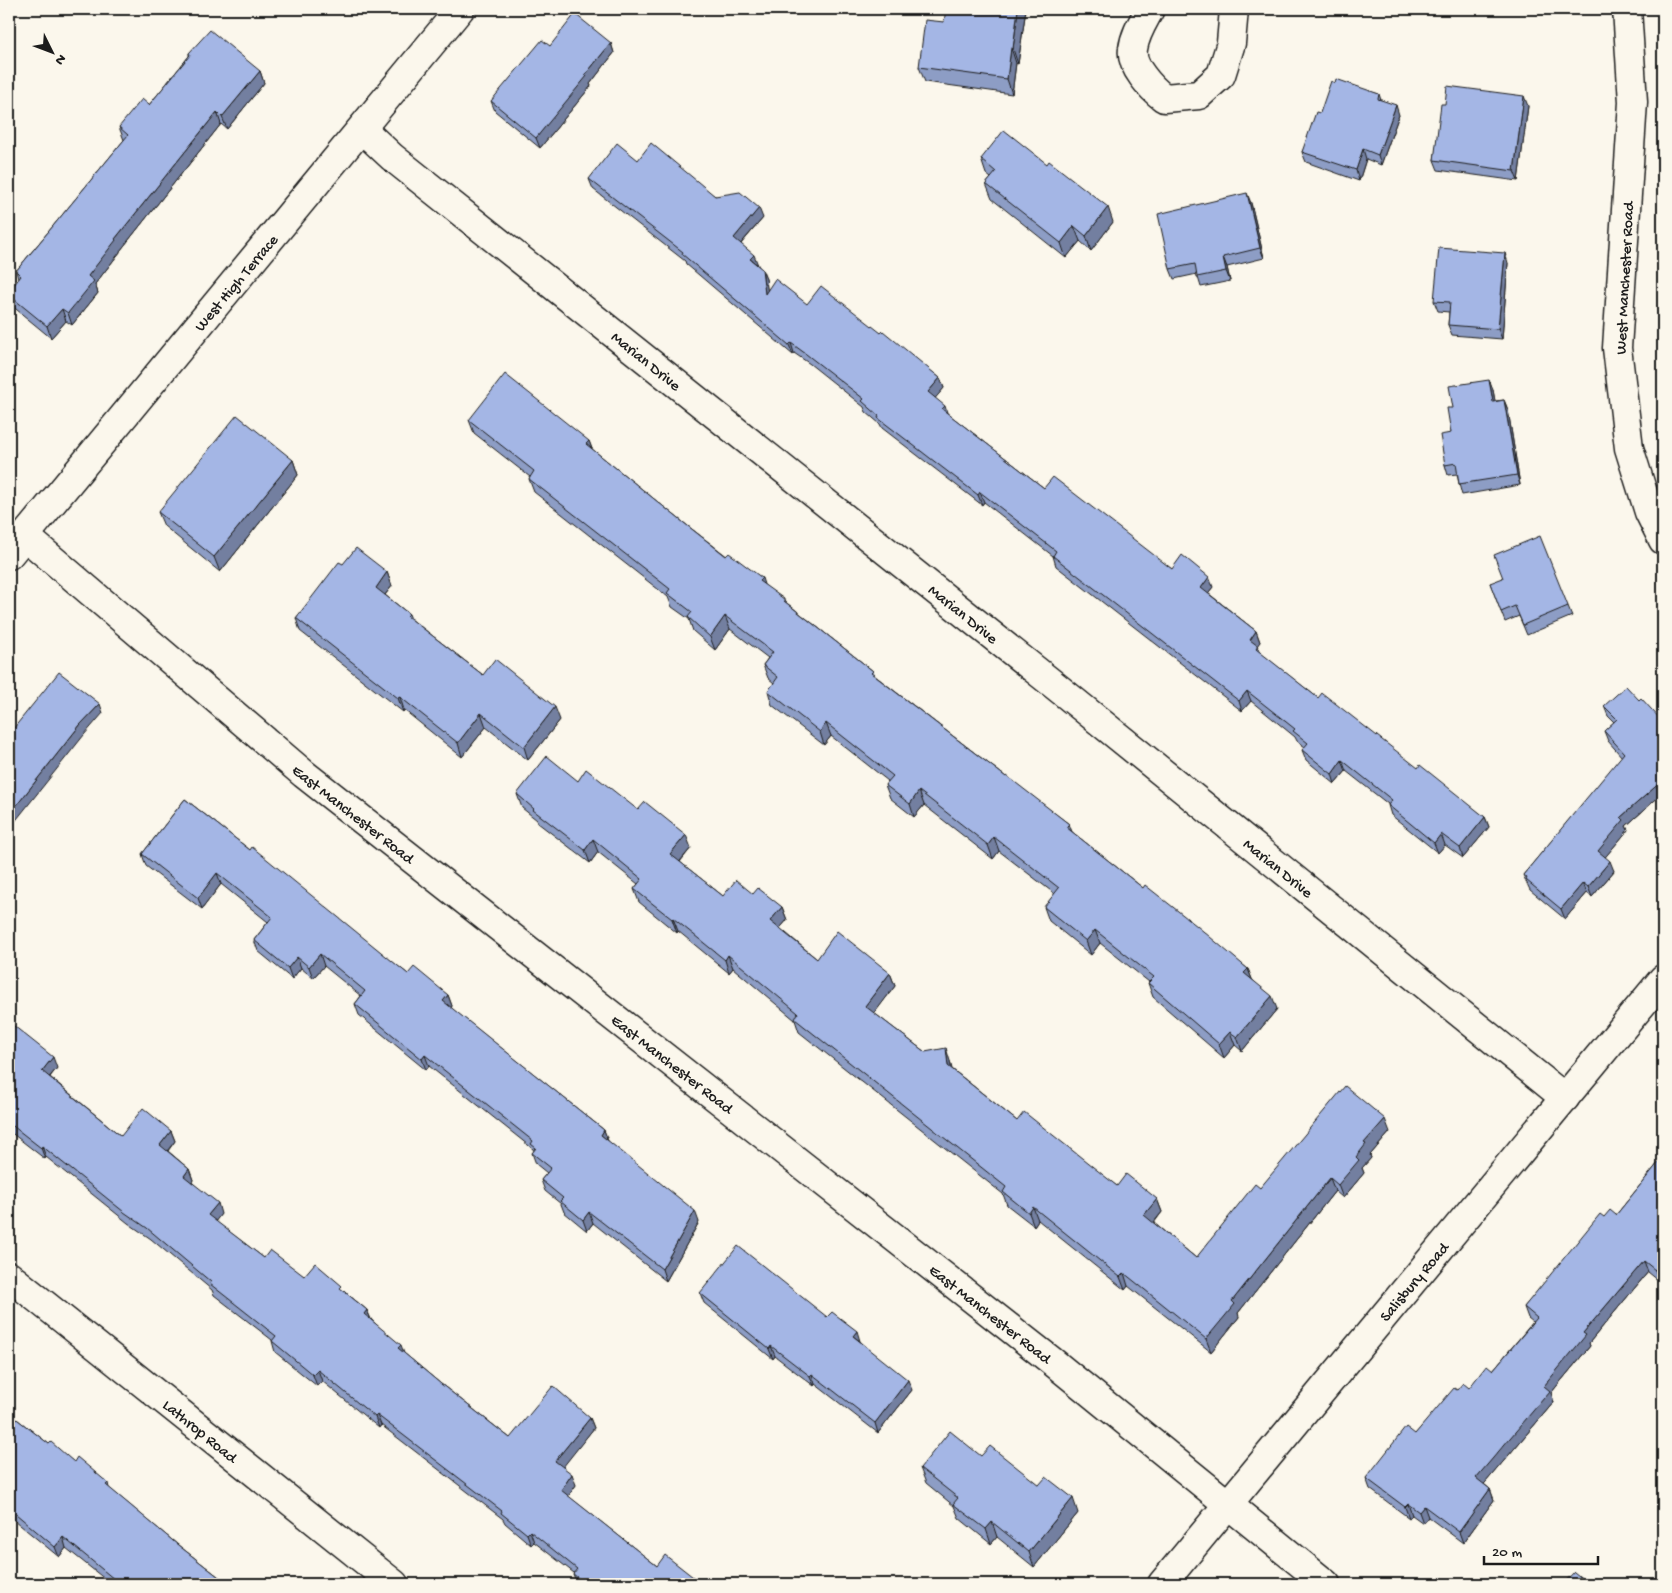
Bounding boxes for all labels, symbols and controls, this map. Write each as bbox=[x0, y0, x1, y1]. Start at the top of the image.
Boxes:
north arrow bbox=[28, 28, 78, 78]
text: N bbox=[50, 50, 69, 68]
street label: West Manchester Road bbox=[1613, 200, 1640, 355]
street label: West High Terrace bbox=[192, 231, 284, 337]
street label: Marian Drive bbox=[606, 329, 684, 397]
street label: Marian Drive bbox=[923, 582, 1001, 650]
street label: East Manchester Road bbox=[287, 762, 418, 870]
street label: Marian Drive bbox=[1238, 836, 1316, 904]
street label: East Manchester Road bbox=[606, 1012, 737, 1120]
street label: Salisbury Road bbox=[1377, 1239, 1455, 1327]
street label: East Manchester Road bbox=[924, 1262, 1055, 1370]
street label: Lathrop Road bbox=[158, 1397, 241, 1470]
scale bar bbox=[1484, 1533, 1598, 1565]
text: 20 m bbox=[1492, 1544, 1522, 1562]

